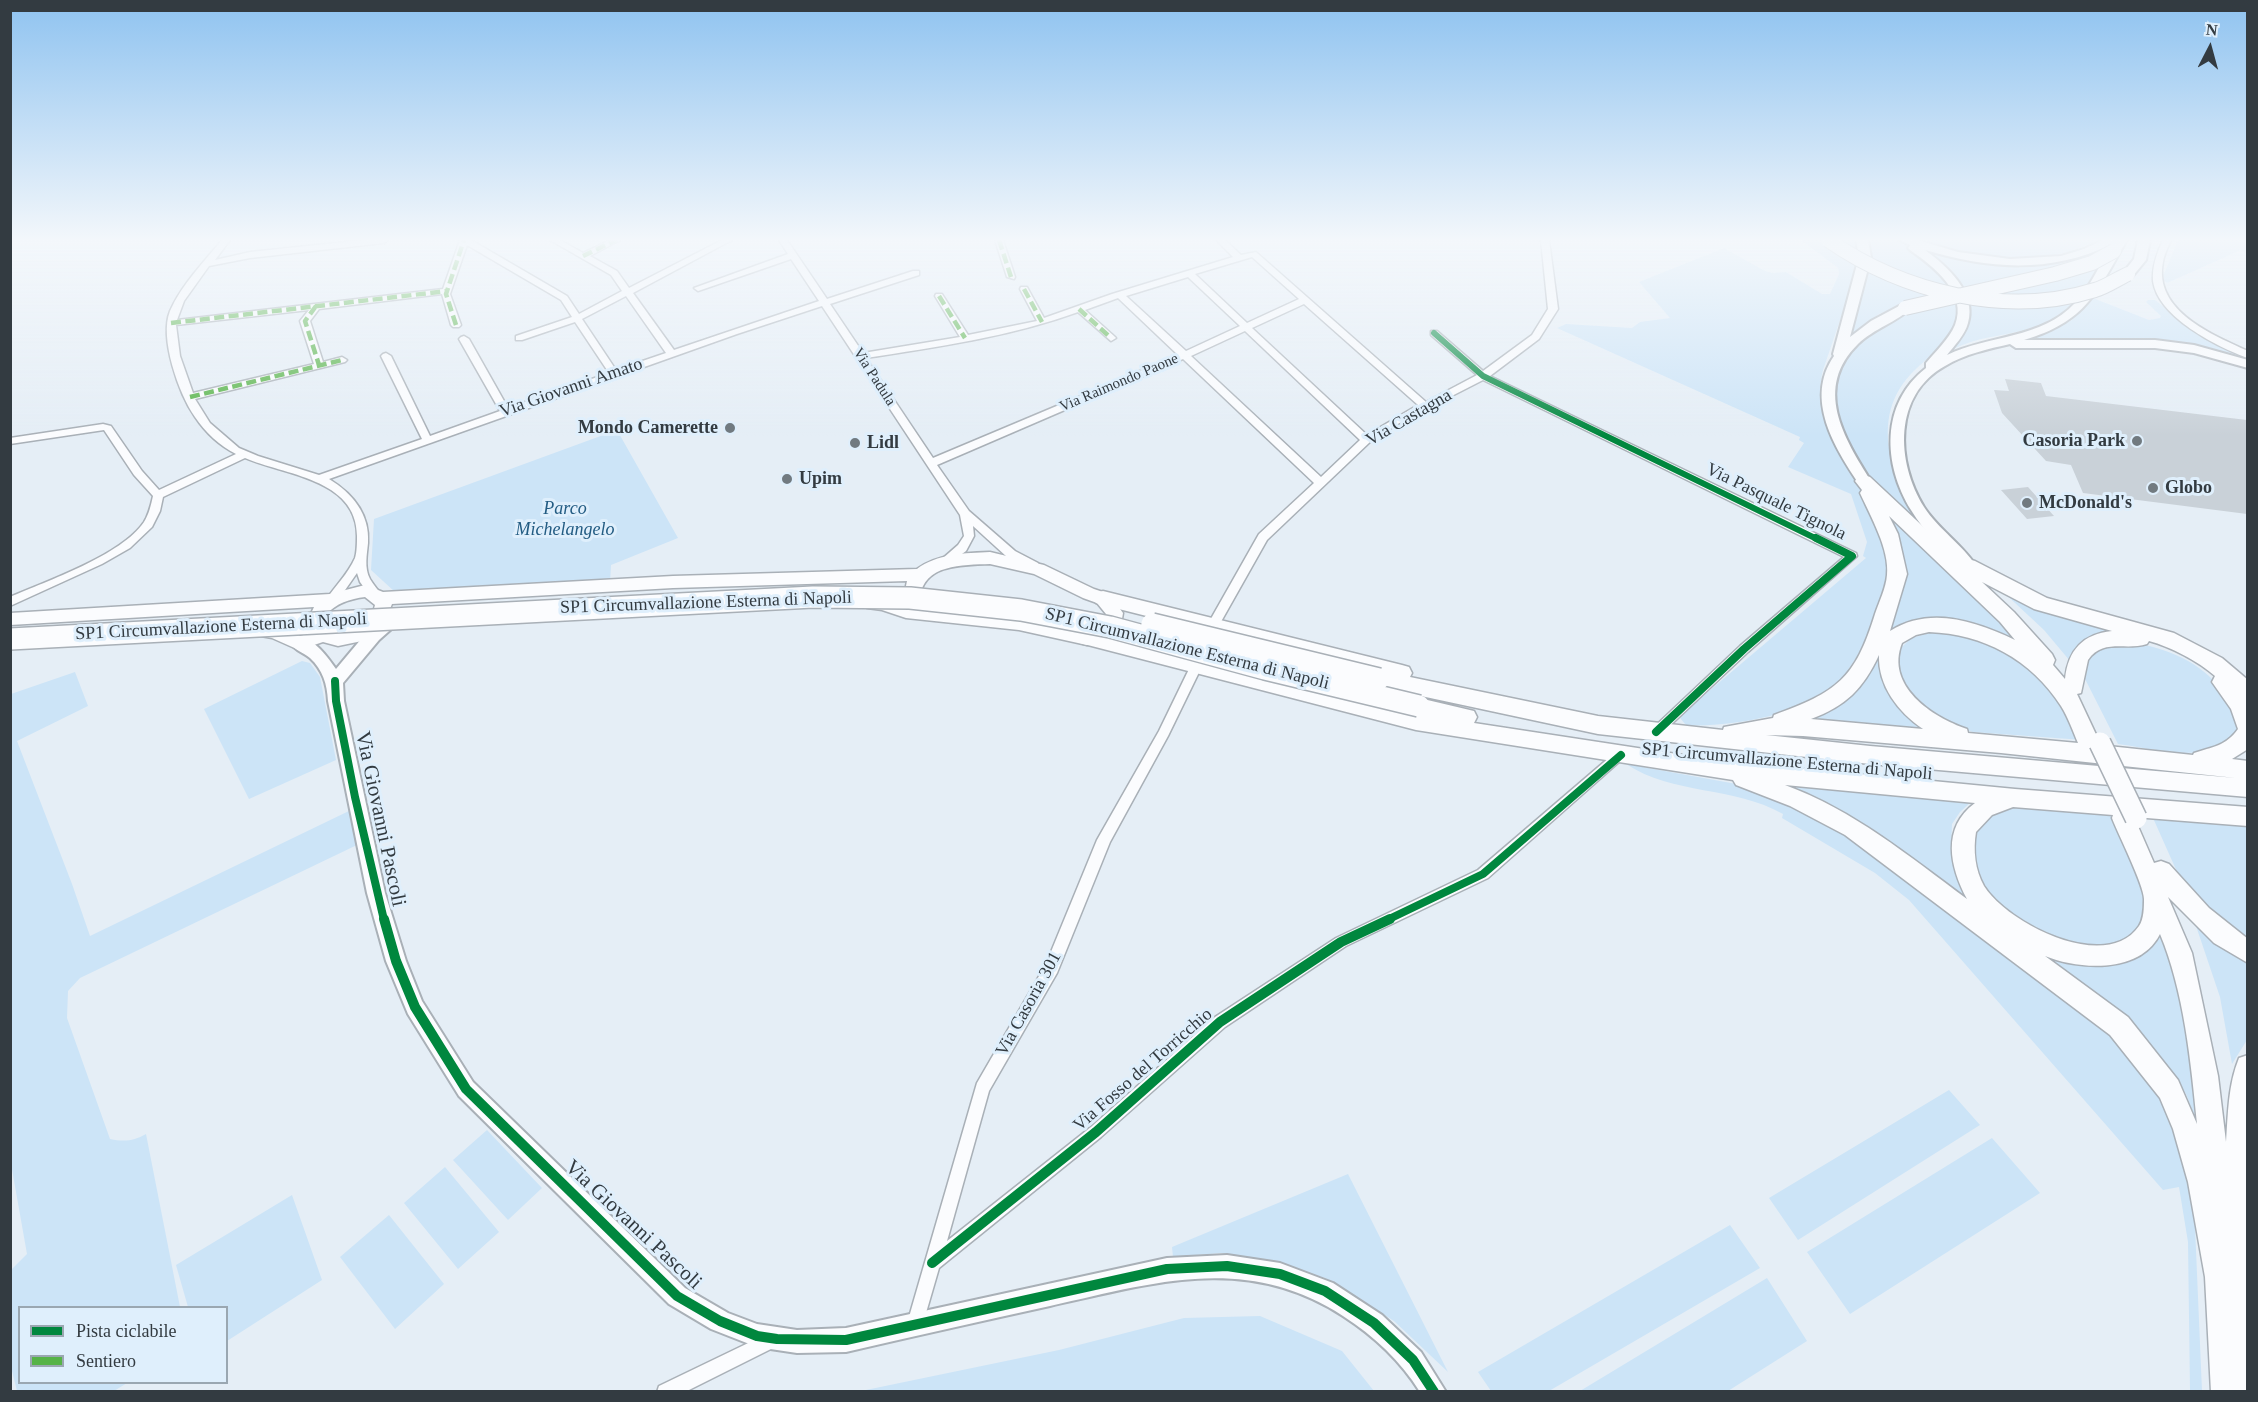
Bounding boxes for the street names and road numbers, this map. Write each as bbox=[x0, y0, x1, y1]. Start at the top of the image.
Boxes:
street label: Via Padula bbox=[849, 345, 899, 409]
street label: Via Raimondo Paone bbox=[1057, 350, 1181, 416]
street label: Via Giovanni Amato bbox=[497, 353, 645, 423]
street label: Via Castagna bbox=[1362, 385, 1456, 451]
street label: Via Pasquale Tignola bbox=[1702, 459, 1850, 545]
street label: SP1 Circumvallazione Esterna di Napoli bbox=[560, 587, 852, 619]
street label: SP1 Circumvallazione Esterna di Napoli bbox=[1043, 603, 1331, 695]
street label: SP1 Circumvallazione Esterna di Napoli bbox=[75, 609, 367, 645]
street label: Via Giovanni Pascoli bbox=[349, 729, 411, 909]
street label: SP1 Circumvallazione Esterna di Napoli bbox=[1641, 739, 1933, 785]
street label: Via Casoria 301 bbox=[991, 948, 1067, 1060]
street label: Via Fosso del Torricchio bbox=[1069, 1004, 1217, 1136]
street label: Via Giovanni Pascoli bbox=[559, 1155, 707, 1295]

